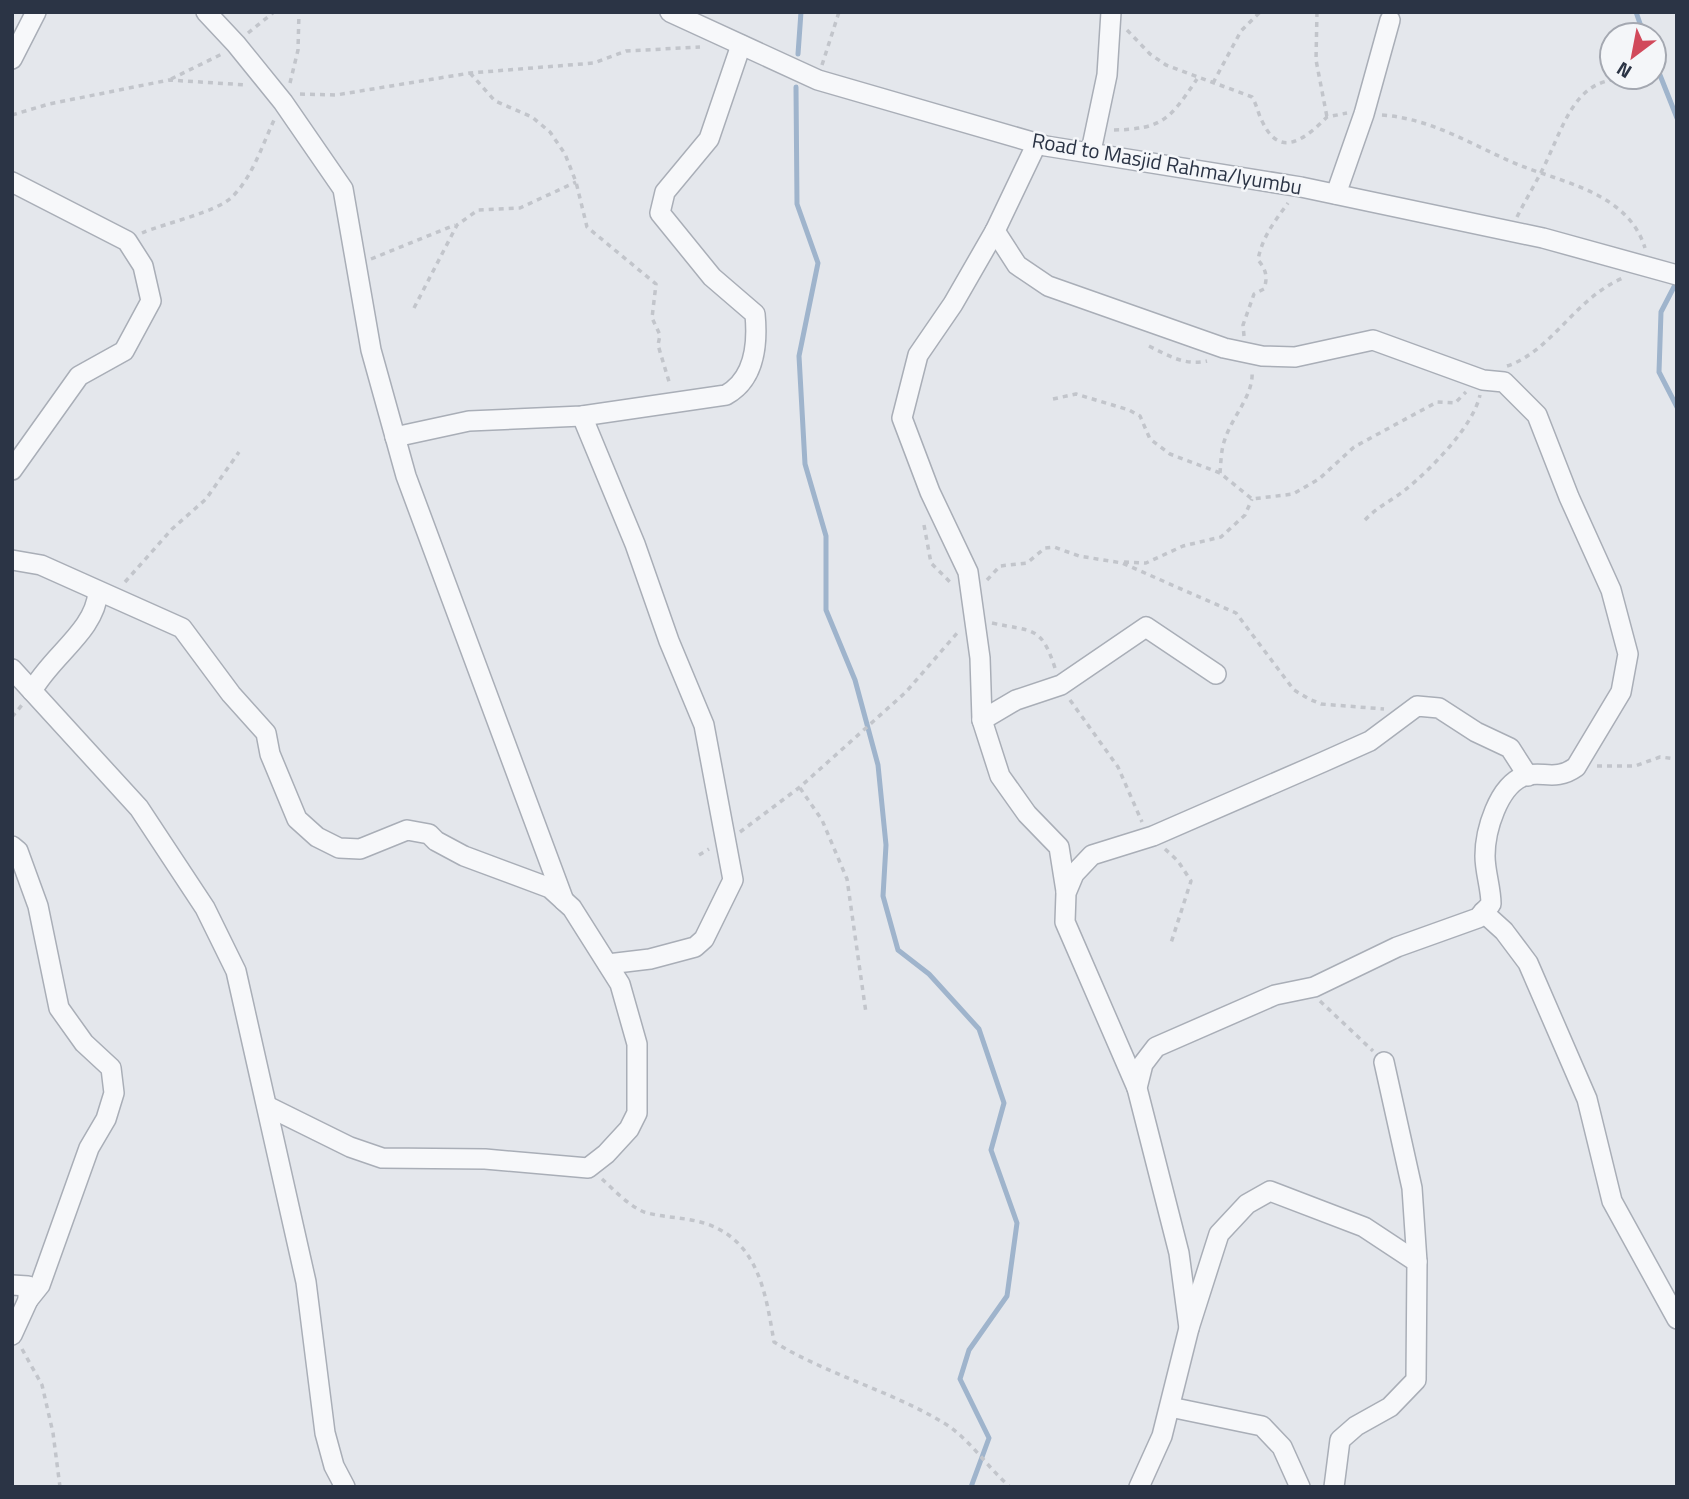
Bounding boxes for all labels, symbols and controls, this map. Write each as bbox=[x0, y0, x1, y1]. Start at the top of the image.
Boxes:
north arrow bbox=[1598, 21, 1668, 91]
text: N bbox=[1610, 55, 1637, 87]
street label: Road to Masjid Rahma/Iyumbu bbox=[1030, 123, 1305, 203]

